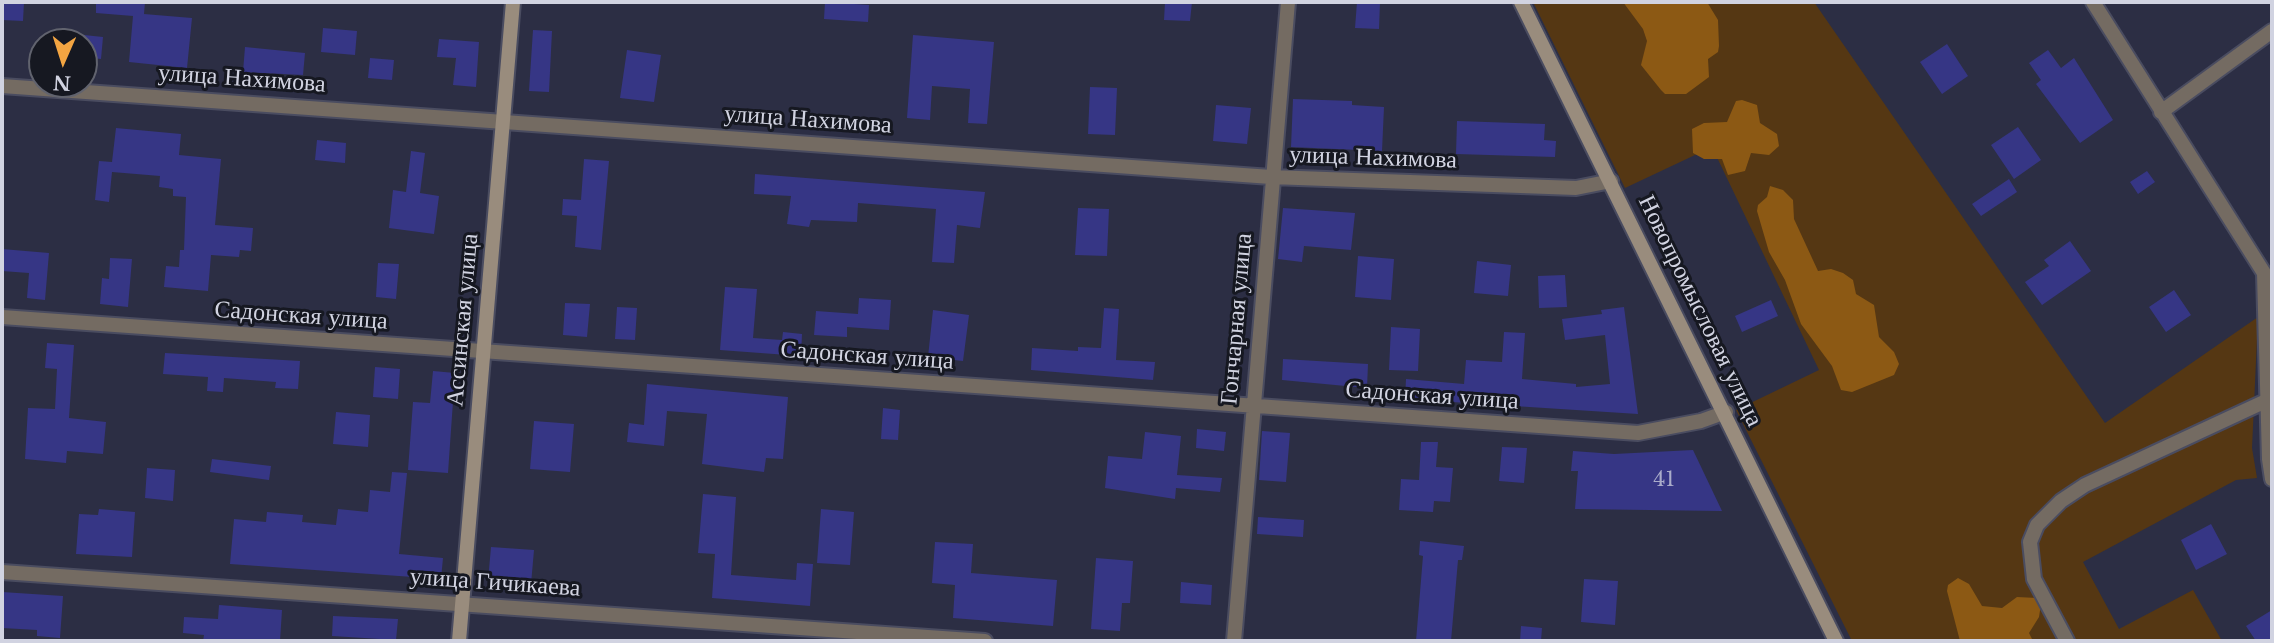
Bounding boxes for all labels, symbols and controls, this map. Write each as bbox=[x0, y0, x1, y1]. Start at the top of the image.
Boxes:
north arrow bbox=[28, 28, 98, 98]
street label: улица Нахимова bbox=[157, 59, 327, 99]
text: N bbox=[52, 71, 72, 94]
street label: улица Нахимова bbox=[723, 100, 893, 140]
street label: улица Нахимова bbox=[1289, 141, 1457, 175]
street label: Новопромысловая улица bbox=[1631, 191, 1769, 431]
street label: Ассинская улица bbox=[441, 232, 485, 408]
street label: Гончарная улица bbox=[1215, 232, 1259, 406]
street label: Садонская улица bbox=[213, 296, 389, 336]
street label: Садонская улица bbox=[779, 336, 955, 376]
street label: Садонская улица bbox=[1344, 376, 1520, 416]
house number: 41 bbox=[1653, 467, 1675, 493]
street label: улица Гичикаева bbox=[409, 563, 581, 603]

